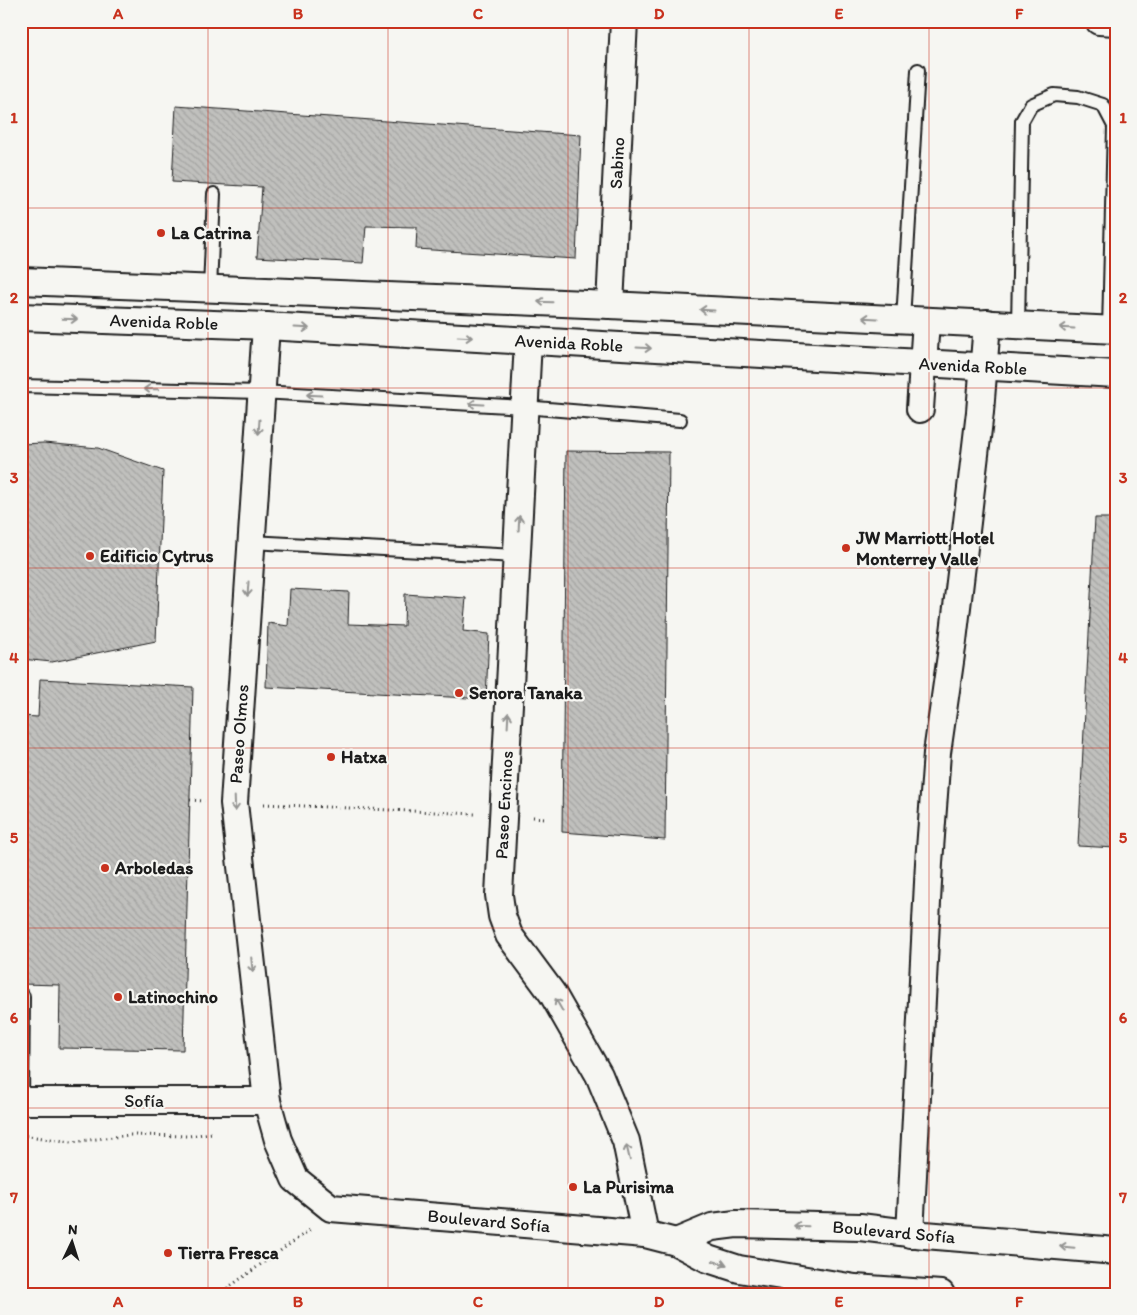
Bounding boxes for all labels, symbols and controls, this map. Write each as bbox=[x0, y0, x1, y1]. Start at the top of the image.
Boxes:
text: A bbox=[112, 4, 124, 23]
text: B bbox=[293, 4, 304, 23]
text: C bbox=[473, 4, 484, 23]
text: D bbox=[654, 4, 665, 23]
text: E bbox=[835, 4, 844, 23]
text: F bbox=[1015, 4, 1024, 23]
text: 1 bbox=[10, 108, 18, 127]
text: 1 bbox=[1119, 108, 1127, 127]
street label: Sabino bbox=[605, 136, 629, 190]
place label: La Catrina bbox=[171, 222, 252, 244]
marker: La Catrina bbox=[155, 227, 167, 239]
text: 2 bbox=[10, 288, 19, 307]
text: 2 bbox=[1119, 288, 1128, 307]
one-way arrow bbox=[537, 298, 553, 307]
one-way arrow bbox=[700, 305, 716, 315]
street label: Avenida Roble bbox=[109, 309, 219, 335]
one-way arrow bbox=[62, 314, 78, 323]
one-way arrow bbox=[862, 314, 878, 323]
one-way arrow bbox=[294, 323, 310, 332]
one-way arrow bbox=[1059, 323, 1075, 332]
street label: Avenida Roble bbox=[514, 329, 624, 357]
one-way arrow bbox=[456, 333, 472, 342]
one-way arrow bbox=[636, 343, 652, 352]
street label: Avenida Roble bbox=[918, 352, 1028, 380]
one-way arrow bbox=[143, 385, 159, 394]
one-way arrow bbox=[306, 391, 322, 400]
one-way arrow bbox=[468, 400, 484, 409]
one-way arrow bbox=[254, 419, 264, 435]
text: 3 bbox=[10, 468, 19, 487]
text: 3 bbox=[1119, 468, 1128, 487]
one-way arrow bbox=[514, 515, 523, 531]
place label: JW Marriott Hotel Monterrey Valle bbox=[855, 527, 995, 570]
marker: JW Marriott Hotel Monterrey Valle bbox=[840, 542, 852, 554]
place label: Edificio Cytrus bbox=[100, 545, 214, 567]
marker: Edificio Cytrus bbox=[84, 550, 96, 562]
one-way arrow bbox=[244, 581, 253, 597]
text: 4 bbox=[9, 648, 19, 667]
text: 4 bbox=[1118, 648, 1128, 667]
place label: Senora Tanaka bbox=[469, 682, 583, 704]
street label: Paseo Olmos bbox=[225, 684, 253, 784]
marker: Senora Tanaka bbox=[453, 687, 465, 699]
one-way arrow bbox=[504, 713, 513, 729]
place label: Hatxa bbox=[341, 746, 387, 768]
street label: Paseo Encinos bbox=[490, 750, 518, 860]
marker: Hatxa bbox=[325, 751, 337, 763]
one-way arrow bbox=[230, 795, 240, 811]
text: 5 bbox=[10, 828, 19, 847]
text: 5 bbox=[1119, 828, 1128, 847]
place label: Arboledas bbox=[114, 857, 193, 879]
marker: Arboledas bbox=[99, 862, 111, 874]
one-way arrow bbox=[247, 957, 257, 973]
place label: Latinochino bbox=[128, 986, 218, 1008]
marker: Latinochino bbox=[112, 991, 124, 1003]
one-way arrow bbox=[554, 999, 564, 1013]
text: 6 bbox=[10, 1008, 19, 1027]
text: 6 bbox=[1119, 1008, 1128, 1027]
street label: Sofía bbox=[124, 1090, 164, 1112]
one-way arrow bbox=[623, 1144, 632, 1160]
place label: La Purisima bbox=[583, 1176, 674, 1198]
marker: La Purisima bbox=[567, 1181, 579, 1193]
text: 7 bbox=[9, 1188, 18, 1207]
text: 7 bbox=[1118, 1188, 1127, 1207]
street label: Boulevard Sofía bbox=[427, 1205, 552, 1237]
street label: Boulevard Sofía bbox=[832, 1216, 957, 1248]
north arrow bbox=[48, 1218, 98, 1268]
text: N bbox=[68, 1221, 78, 1238]
one-way arrow bbox=[793, 1221, 809, 1231]
place label: Tierra Fresca bbox=[177, 1242, 279, 1264]
one-way arrow bbox=[1059, 1242, 1075, 1251]
marker: Tierra Fresca bbox=[162, 1247, 174, 1259]
one-way arrow bbox=[711, 1258, 727, 1268]
text: A bbox=[112, 1292, 124, 1311]
text: B bbox=[293, 1292, 304, 1311]
text: C bbox=[473, 1292, 484, 1311]
text: D bbox=[654, 1292, 665, 1311]
text: E bbox=[835, 1292, 844, 1311]
text: F bbox=[1015, 1292, 1024, 1311]

